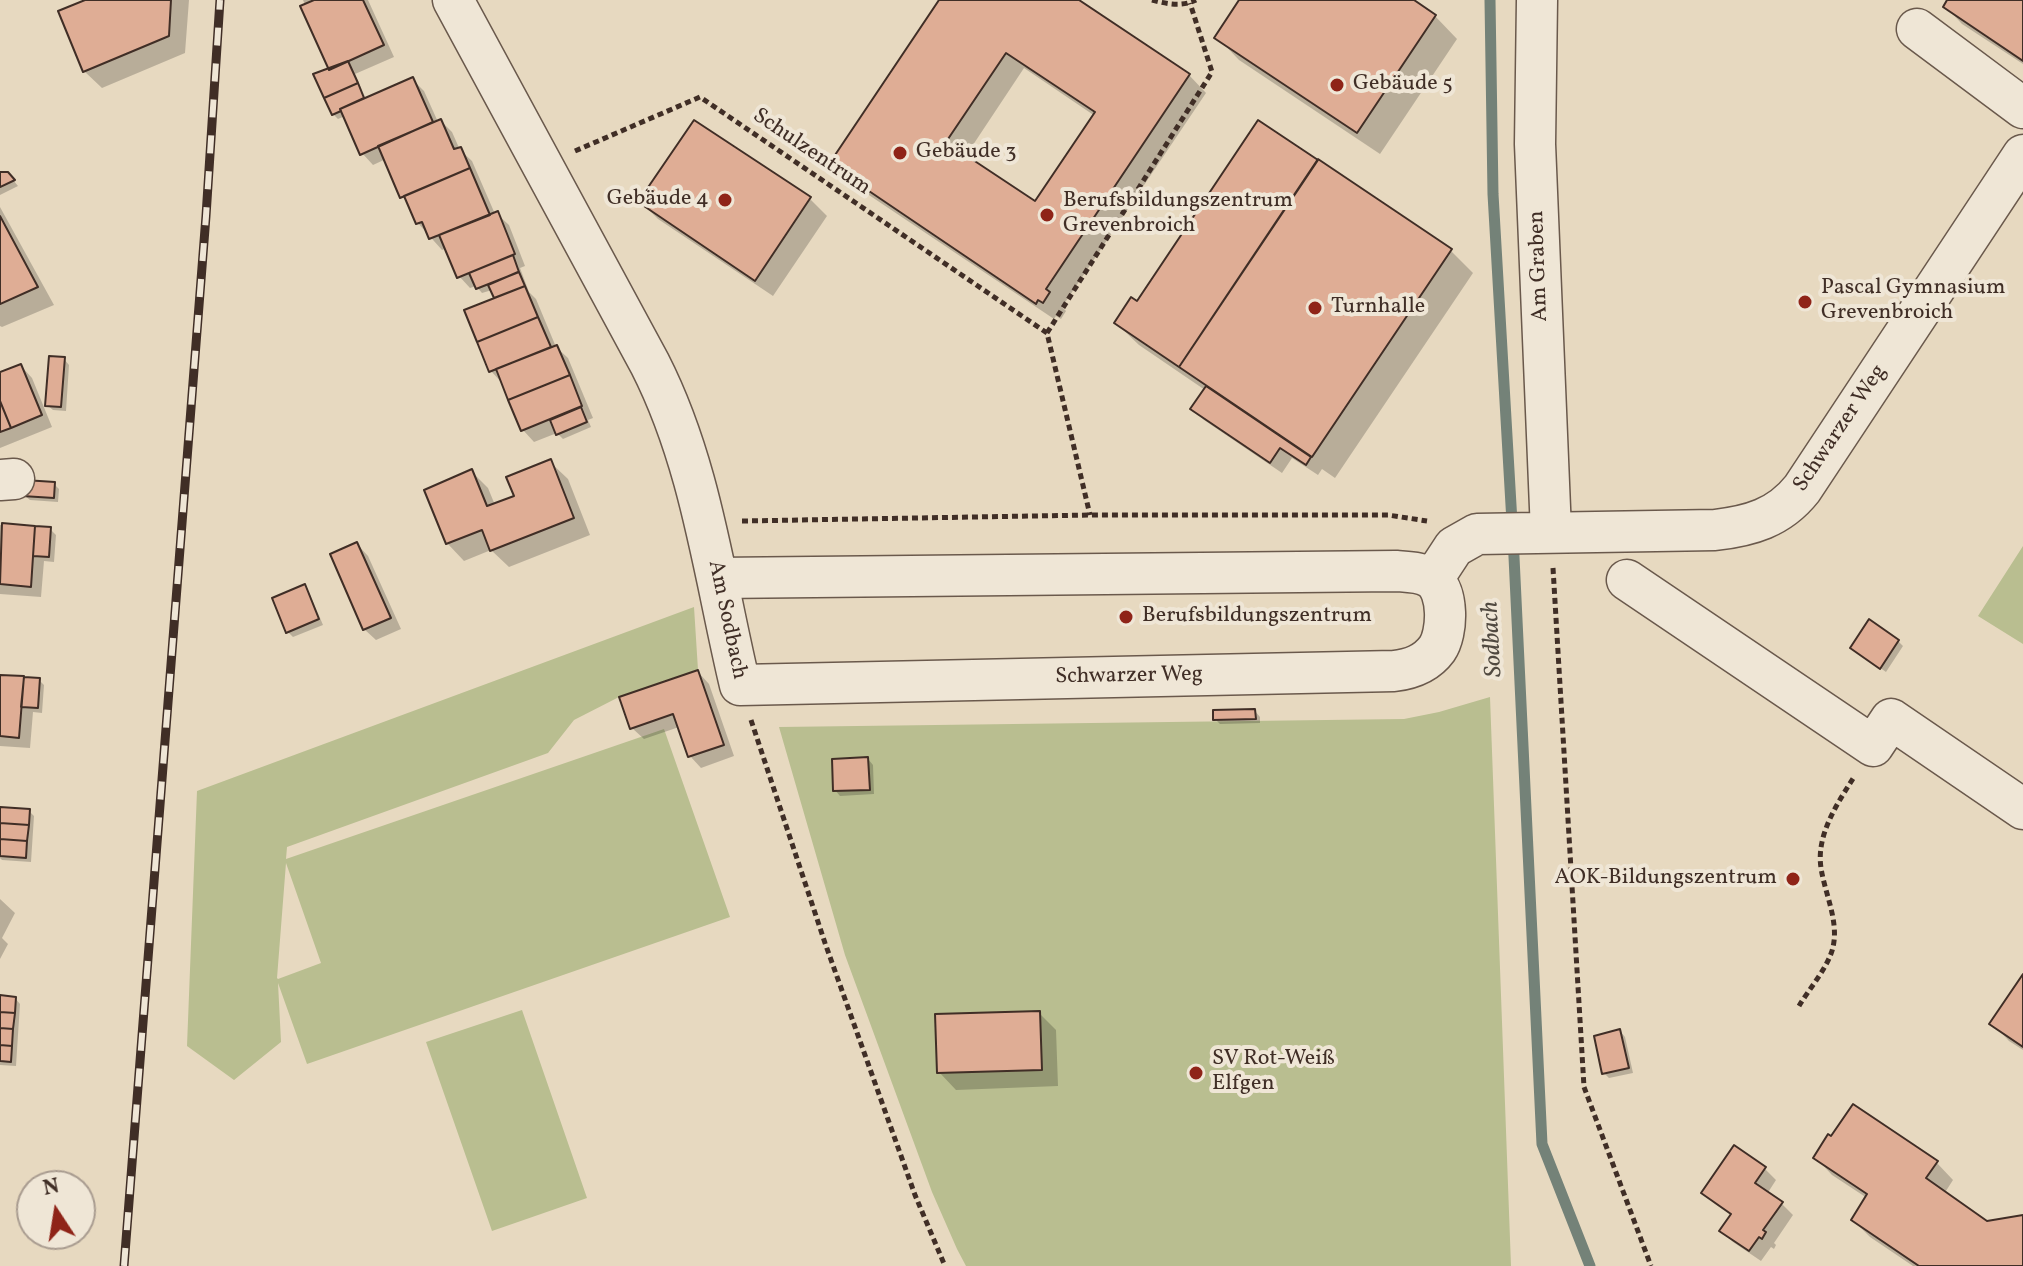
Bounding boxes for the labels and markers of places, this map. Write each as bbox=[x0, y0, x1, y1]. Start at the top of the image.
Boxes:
place label: Gebäude 5 bbox=[1353, 72, 1453, 98]
marker: Gebäude 5 bbox=[1328, 76, 1346, 94]
place label: Gebäude 3 bbox=[916, 140, 1016, 166]
marker: Gebäude 3 bbox=[891, 144, 909, 162]
place label: Gebäude 4 bbox=[607, 187, 709, 213]
place label: Berufsbildungszentrum Grevenbroich bbox=[1063, 189, 1293, 240]
marker: Gebäude 4 bbox=[716, 191, 734, 209]
marker: Berufsbildungszentrum Grevenbroich bbox=[1038, 206, 1056, 224]
place label: Pascal Gymnasium Grevenbroich bbox=[1821, 276, 2005, 328]
marker: Pascal Gymnasium Grevenbroich bbox=[1796, 293, 1814, 311]
place label: Turnhalle bbox=[1331, 295, 1425, 321]
marker: Turnhalle bbox=[1306, 299, 1324, 317]
place label: Berufsbildungszentrum bbox=[1142, 604, 1372, 630]
marker: Berufsbildungszentrum bbox=[1117, 608, 1135, 626]
place label: AOK-Bildungszentrum bbox=[1555, 866, 1777, 892]
marker: AOK-Bildungszentrum bbox=[1784, 870, 1802, 888]
place label: SV Rot-Weiß Elfgen bbox=[1212, 1047, 1335, 1098]
marker: SV Rot-Weiß Elfgen bbox=[1187, 1064, 1205, 1082]

